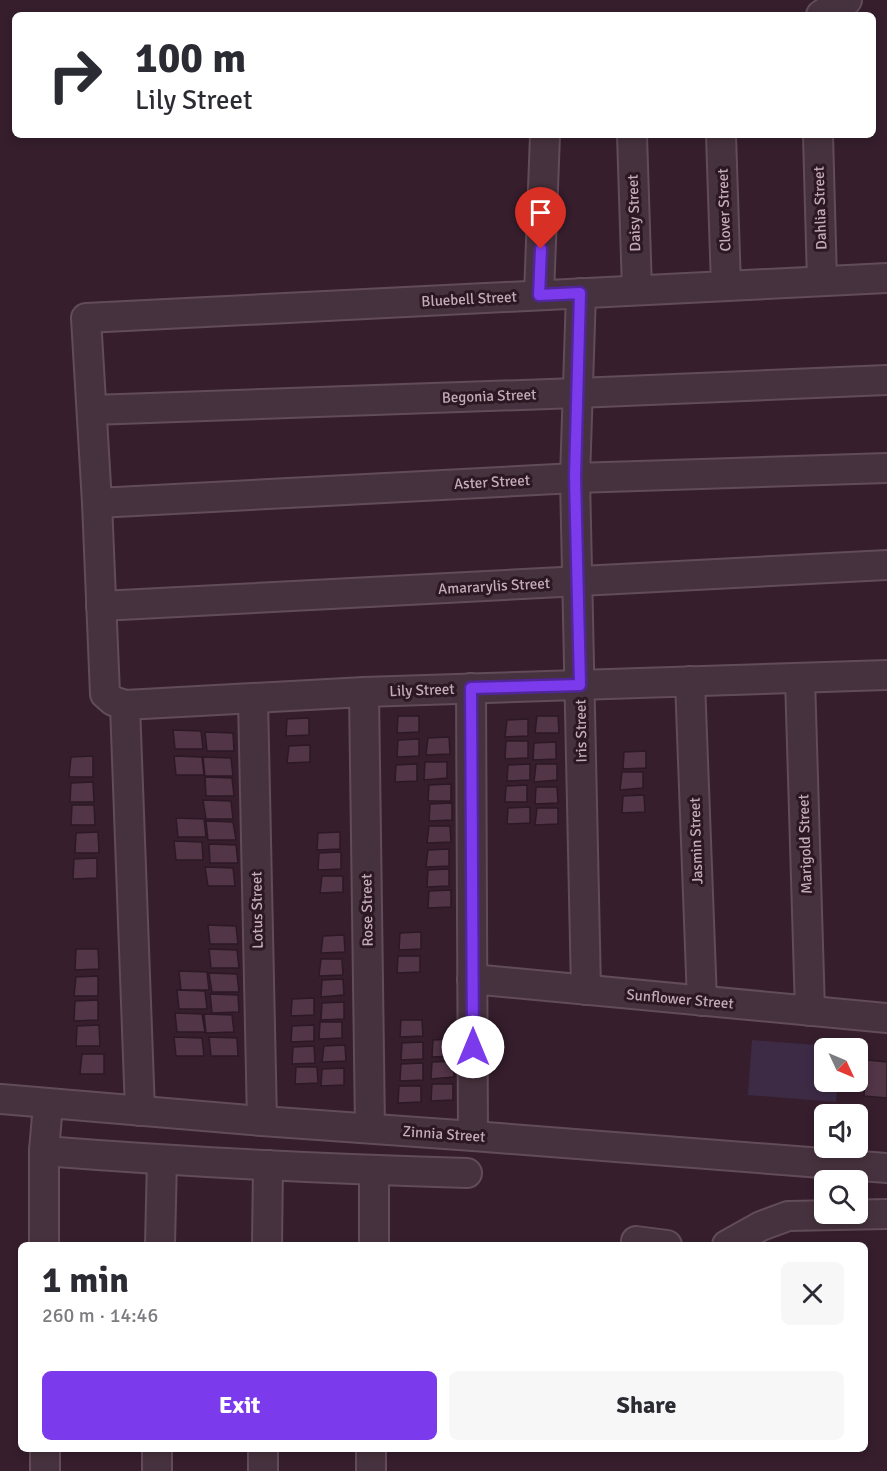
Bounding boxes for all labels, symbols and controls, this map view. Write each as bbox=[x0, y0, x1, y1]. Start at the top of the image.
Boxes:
text: 100 m bbox=[135, 33, 246, 84]
icon: right bbox=[36, 36, 114, 114]
text: Lily Street bbox=[135, 84, 252, 117]
street label: Dahlia Street bbox=[810, 166, 830, 250]
street label: Clover Street bbox=[714, 168, 734, 252]
street label: Daisy Street bbox=[624, 174, 644, 252]
pin bbox=[515, 187, 566, 249]
icon: arrive bbox=[524, 196, 557, 229]
street label: Bluebell Street bbox=[421, 288, 517, 310]
street label: Begonia Street bbox=[441, 385, 537, 407]
street label: Aster Street bbox=[453, 471, 531, 493]
street label: Amararylis Street bbox=[438, 574, 550, 598]
street label: Lily Street bbox=[389, 680, 455, 700]
street label: Iris Street bbox=[571, 699, 591, 763]
street label: Marigold Street bbox=[794, 794, 816, 894]
street label: Jasmin Street bbox=[685, 797, 707, 885]
street label: Lotus Street bbox=[247, 871, 267, 949]
street label: Rose Street bbox=[357, 873, 377, 947]
street label: Sunflower Street bbox=[626, 985, 734, 1013]
position arrow bbox=[441, 1015, 505, 1079]
north arrow bbox=[814, 1038, 868, 1092]
map controls bbox=[814, 1038, 868, 1224]
button: sound bbox=[814, 1104, 868, 1158]
street label: Zinnia Street bbox=[402, 1122, 486, 1146]
button: search bbox=[814, 1170, 868, 1224]
text: 1 min bbox=[42, 1258, 129, 1303]
button: close bbox=[781, 1262, 844, 1325]
text: 260 m · 14:46 bbox=[42, 1303, 158, 1328]
button: Exit bbox=[42, 1371, 437, 1440]
button: Share bbox=[449, 1371, 844, 1440]

